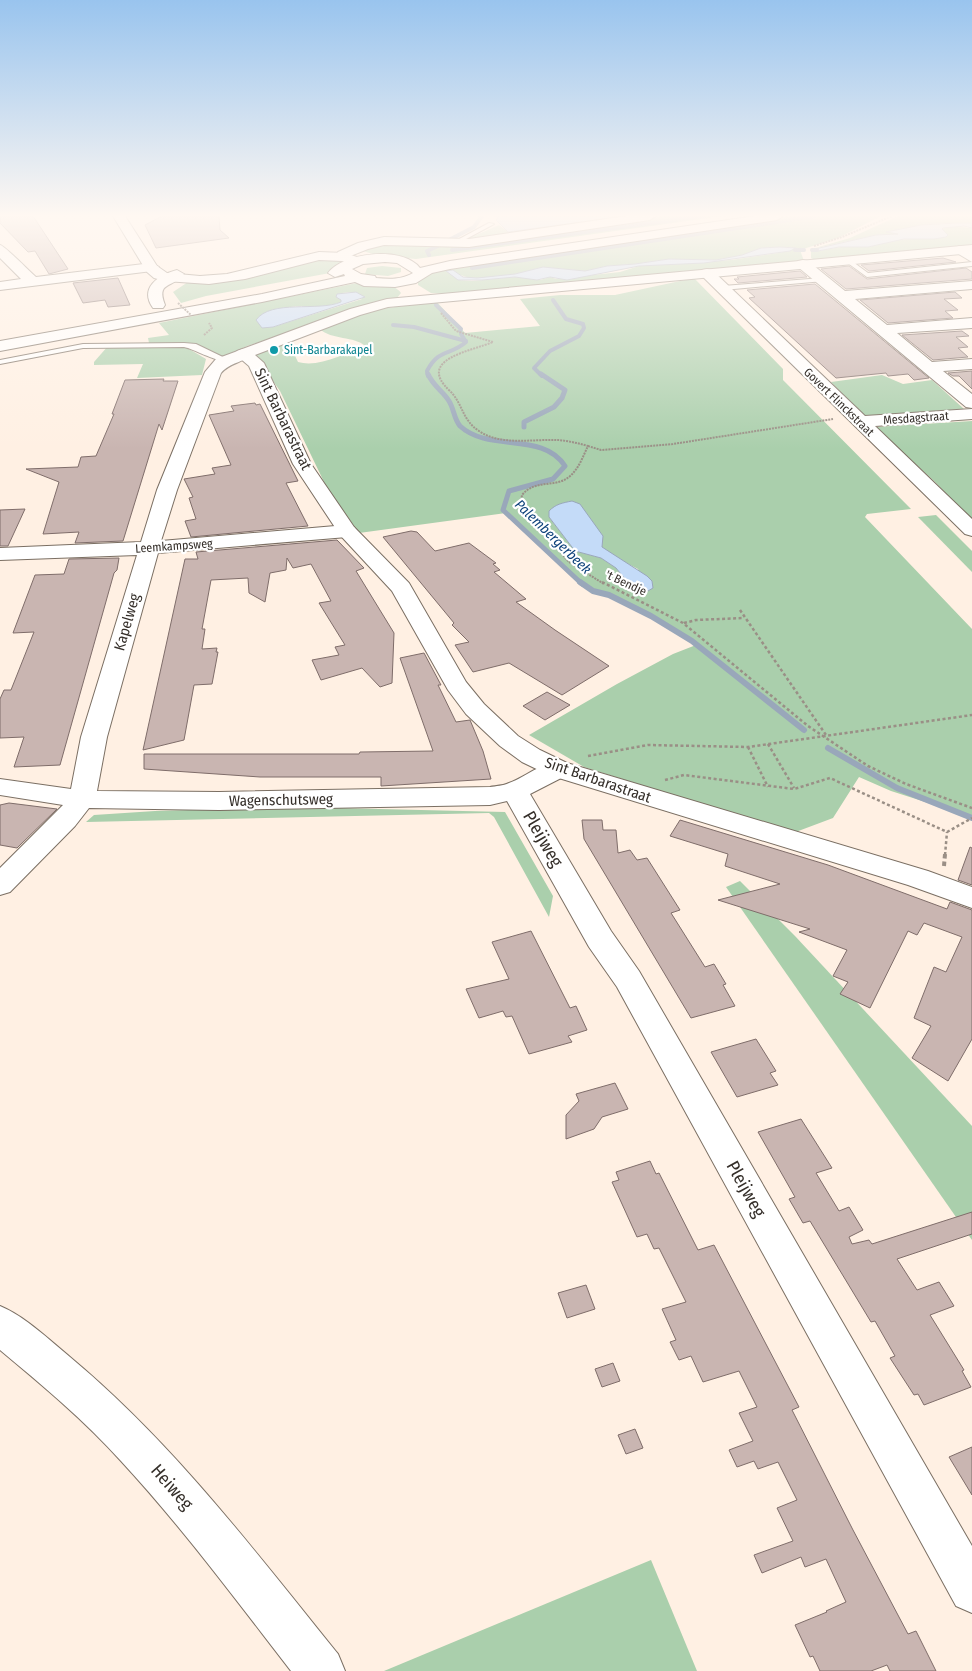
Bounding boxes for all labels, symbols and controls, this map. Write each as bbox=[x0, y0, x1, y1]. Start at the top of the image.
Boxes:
place label: Sint-Barbarakapel bbox=[284, 343, 372, 357]
marker: Sint-Barbarakapel bbox=[268, 344, 280, 356]
street label: Sint Barbarastraat bbox=[251, 365, 315, 473]
street label: Govert Flinckstraat bbox=[801, 365, 877, 439]
street label: Mesdagstraat bbox=[883, 409, 949, 427]
water label: Palembergerbeek bbox=[511, 496, 595, 578]
street label: Leemkampsweg bbox=[135, 536, 214, 556]
street label: 't Bendje bbox=[603, 567, 649, 599]
street label: Kapelweg bbox=[110, 591, 144, 653]
street label: Sint Barbarastraat bbox=[543, 753, 654, 807]
street label: Wagenschutsweg bbox=[229, 790, 333, 810]
street label: Pleijweg bbox=[518, 807, 568, 871]
street label: Pleijweg bbox=[722, 1157, 771, 1221]
street label: Heiweg bbox=[146, 1460, 198, 1515]

